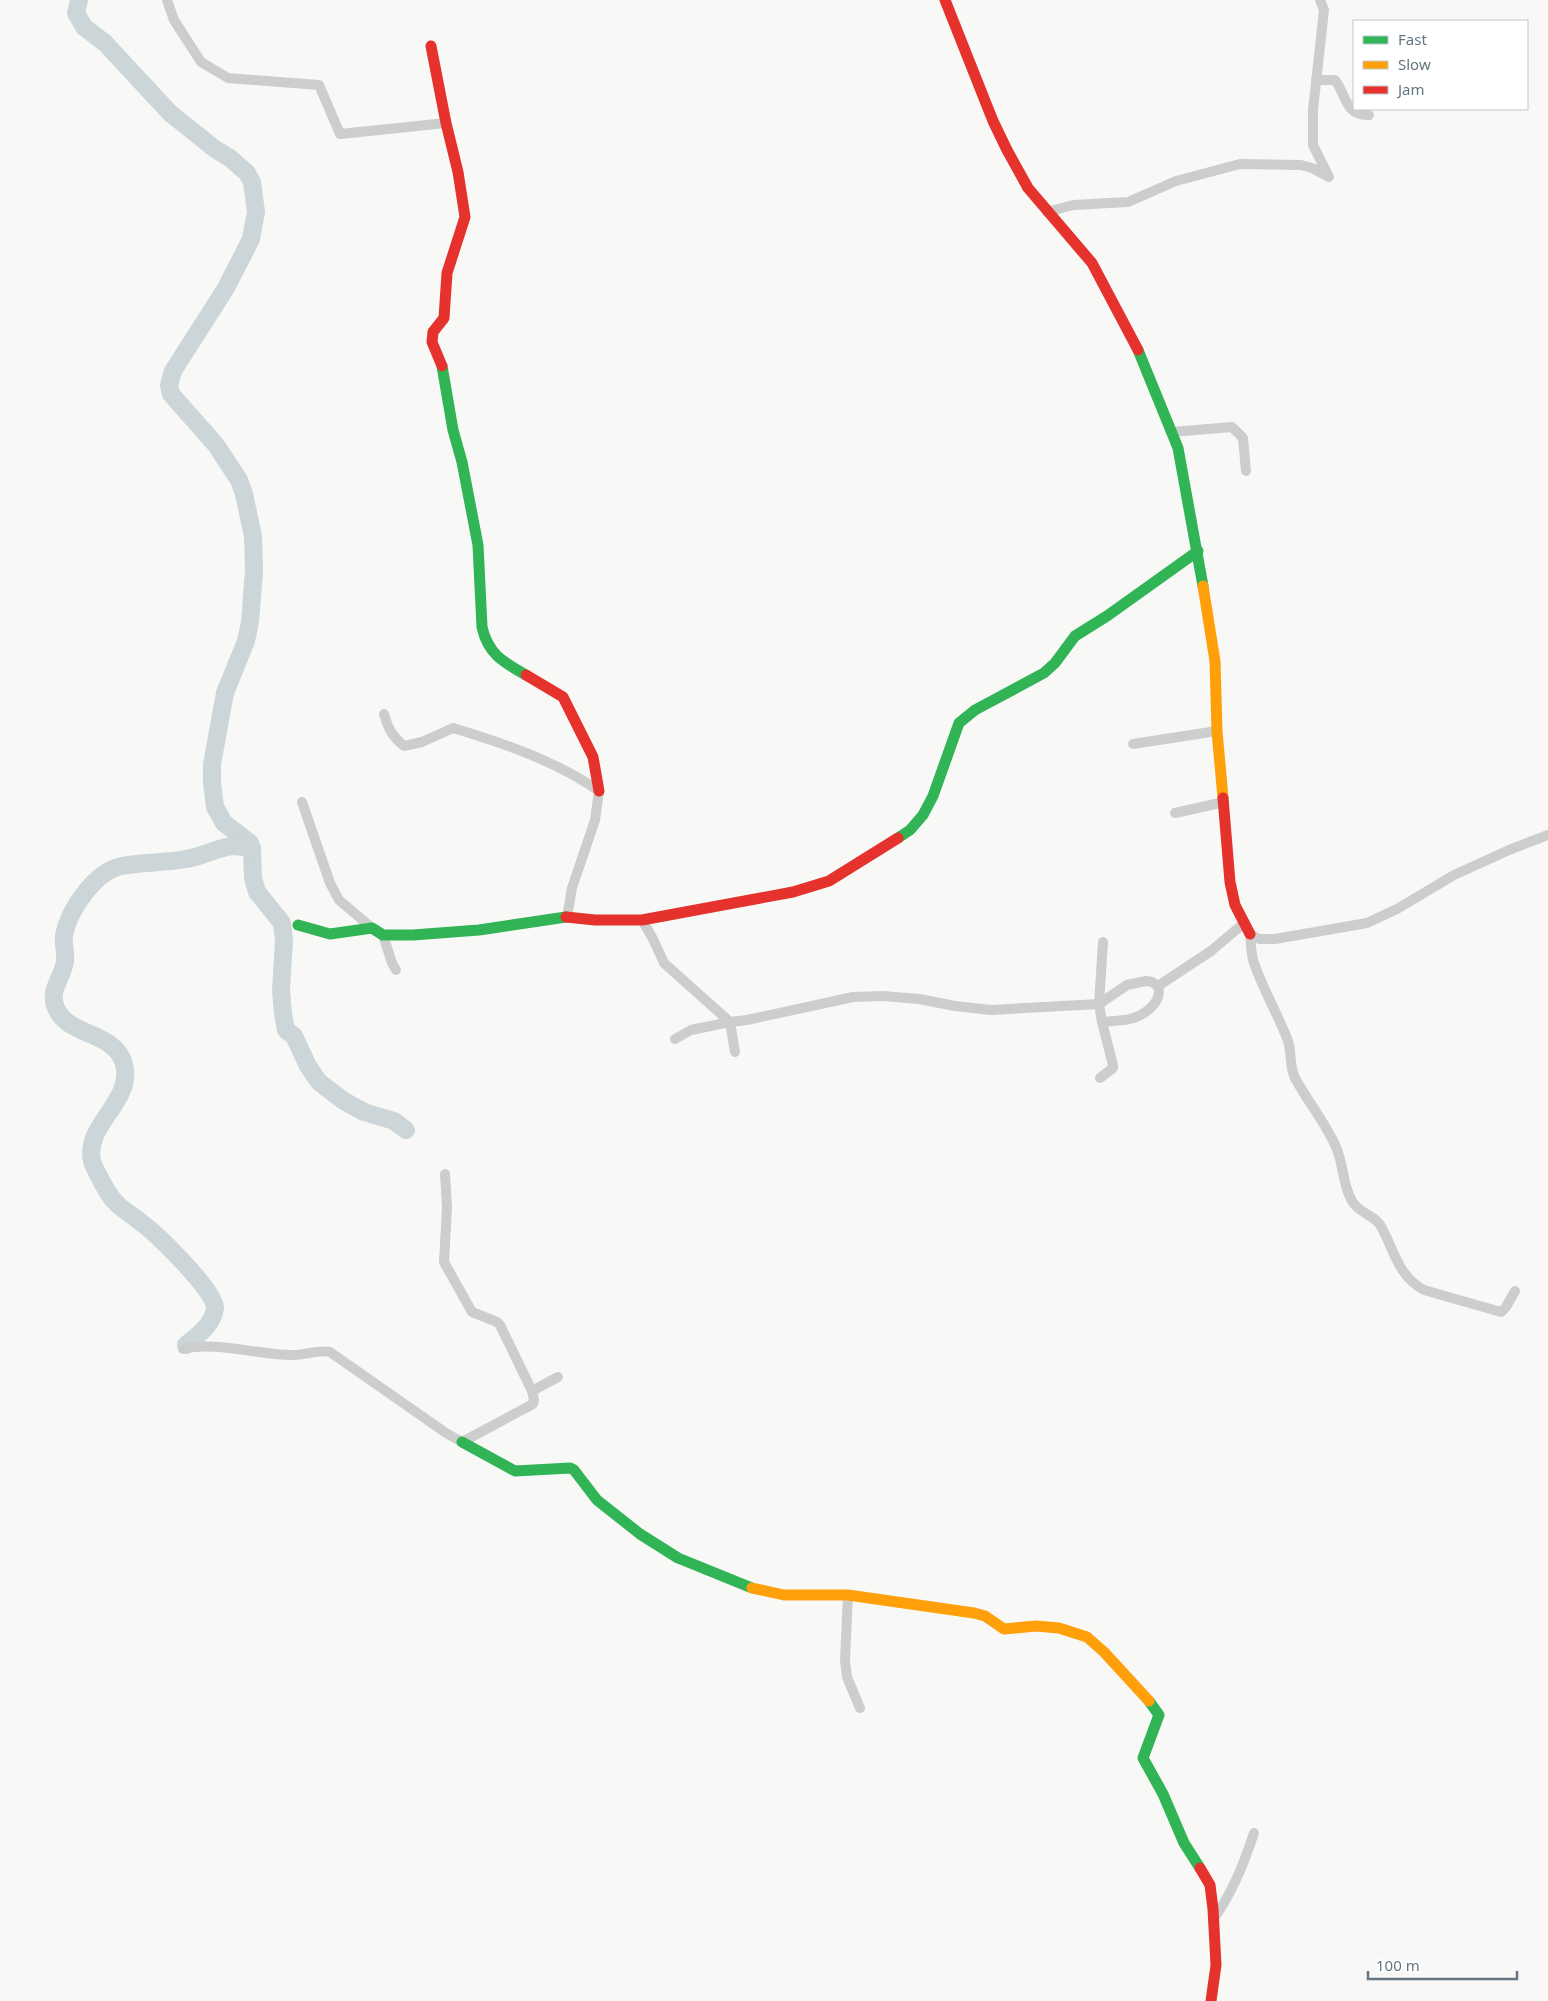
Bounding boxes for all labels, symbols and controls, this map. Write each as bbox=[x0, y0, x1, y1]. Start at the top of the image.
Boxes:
legend bbox=[1353, 20, 1528, 110]
text: Fast bbox=[1398, 29, 1427, 49]
text: Slow bbox=[1398, 54, 1431, 74]
text: Jam bbox=[1396, 79, 1425, 99]
scale bar bbox=[1368, 1948, 1517, 1980]
text: 100 m bbox=[1376, 1955, 1420, 1975]

